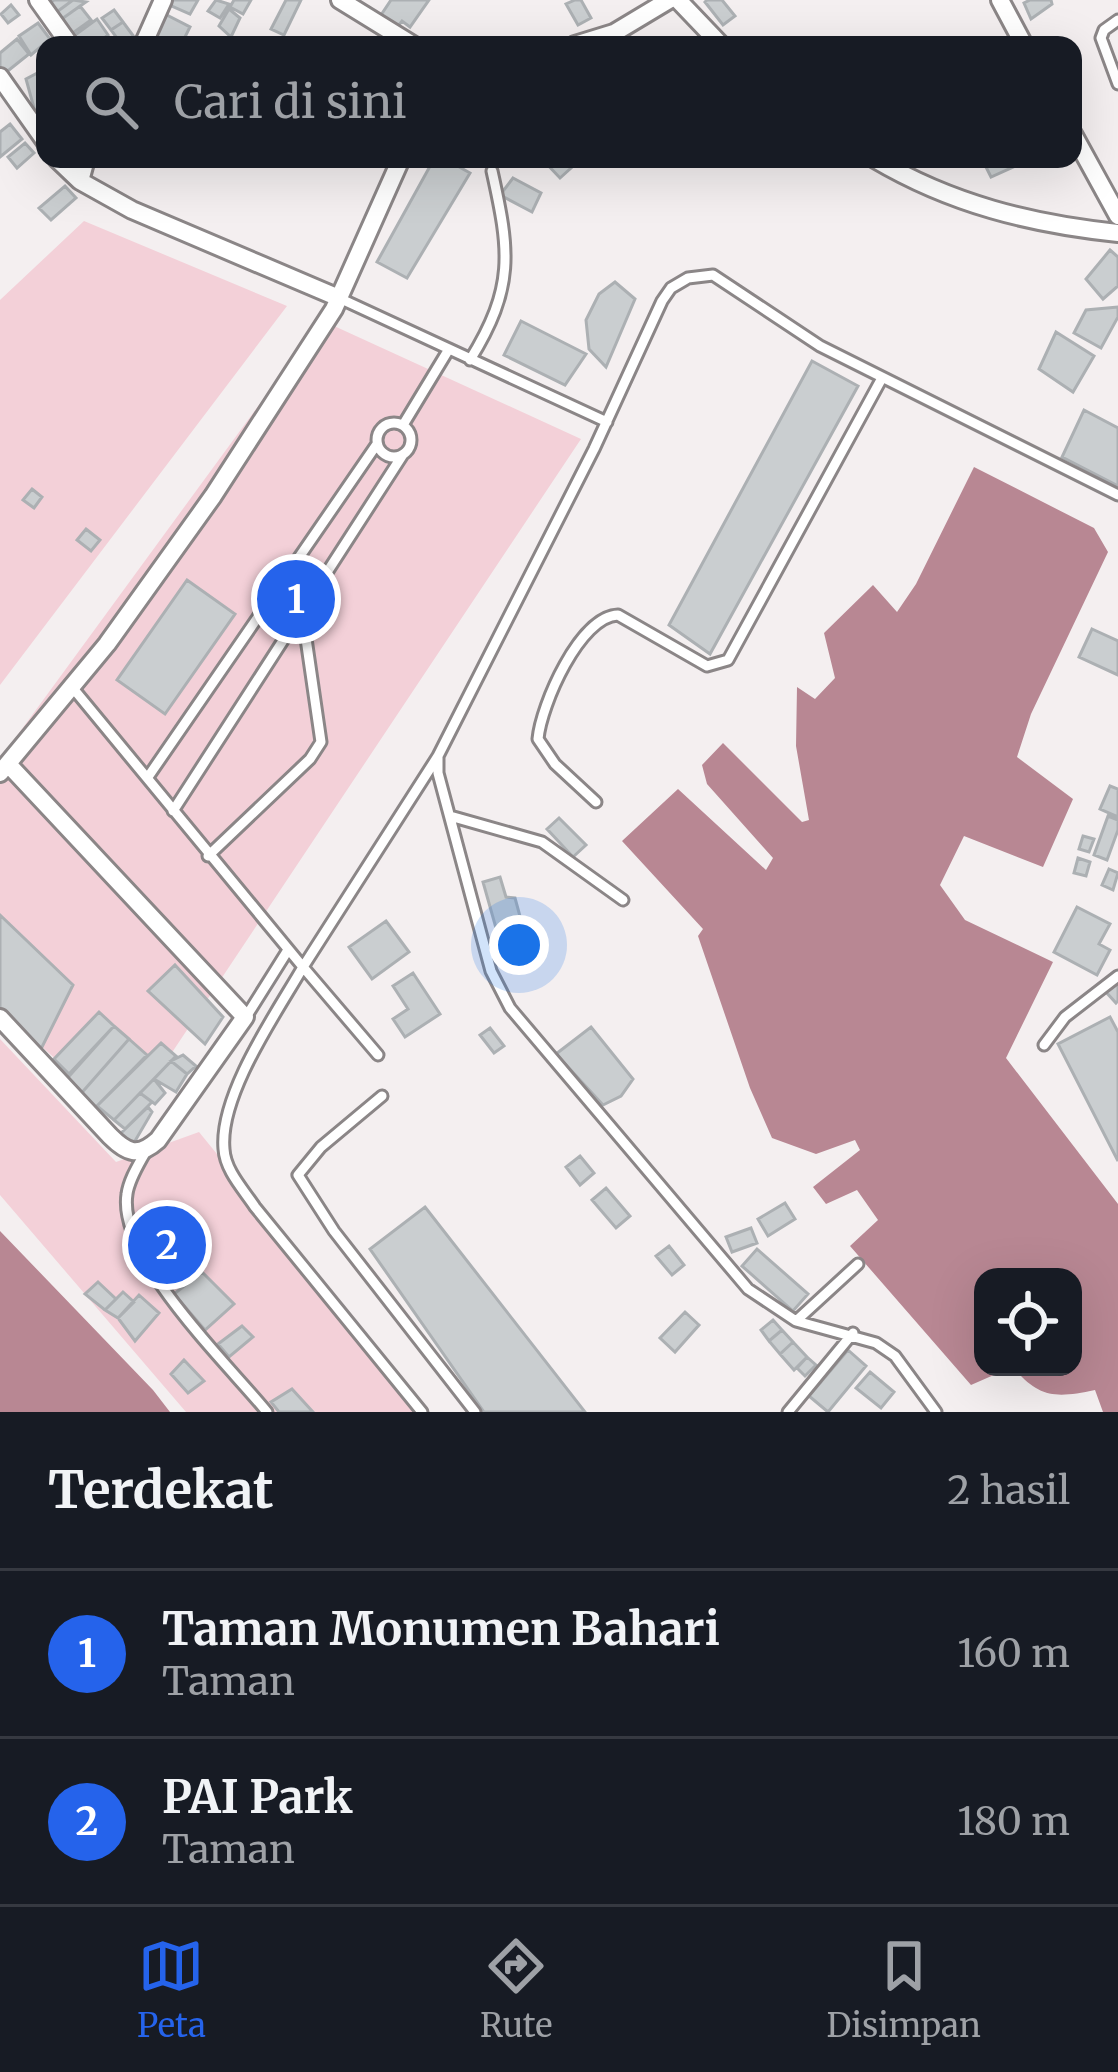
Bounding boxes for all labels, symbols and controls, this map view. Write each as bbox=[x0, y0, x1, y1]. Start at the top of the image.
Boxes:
search box bbox=[36, 36, 1082, 168]
icon: search bbox=[78, 69, 144, 135]
text: Cari di sini bbox=[174, 74, 407, 130]
pin: 1 bbox=[257, 554, 335, 644]
your location bbox=[489, 915, 549, 975]
pin: 2 bbox=[128, 1200, 206, 1290]
map controls bbox=[974, 1268, 1082, 1376]
button: locate bbox=[974, 1268, 1082, 1376]
text: Terdekat bbox=[48, 1458, 274, 1522]
text: 2 hasil bbox=[947, 1466, 1070, 1515]
text: Taman Monumen Bahari bbox=[162, 1601, 720, 1657]
text: 1 bbox=[78, 1629, 96, 1678]
text: 160 m bbox=[957, 1629, 1070, 1678]
text: Taman bbox=[162, 1657, 295, 1706]
text: PAI Park bbox=[162, 1769, 353, 1825]
text: 2 bbox=[76, 1797, 98, 1846]
text: 180 m bbox=[957, 1797, 1070, 1846]
text: Taman bbox=[162, 1825, 295, 1874]
tab: Peta bbox=[137, 1933, 206, 2046]
tab: Rute bbox=[480, 1933, 552, 2046]
tab: Disimpan bbox=[827, 1933, 981, 2046]

